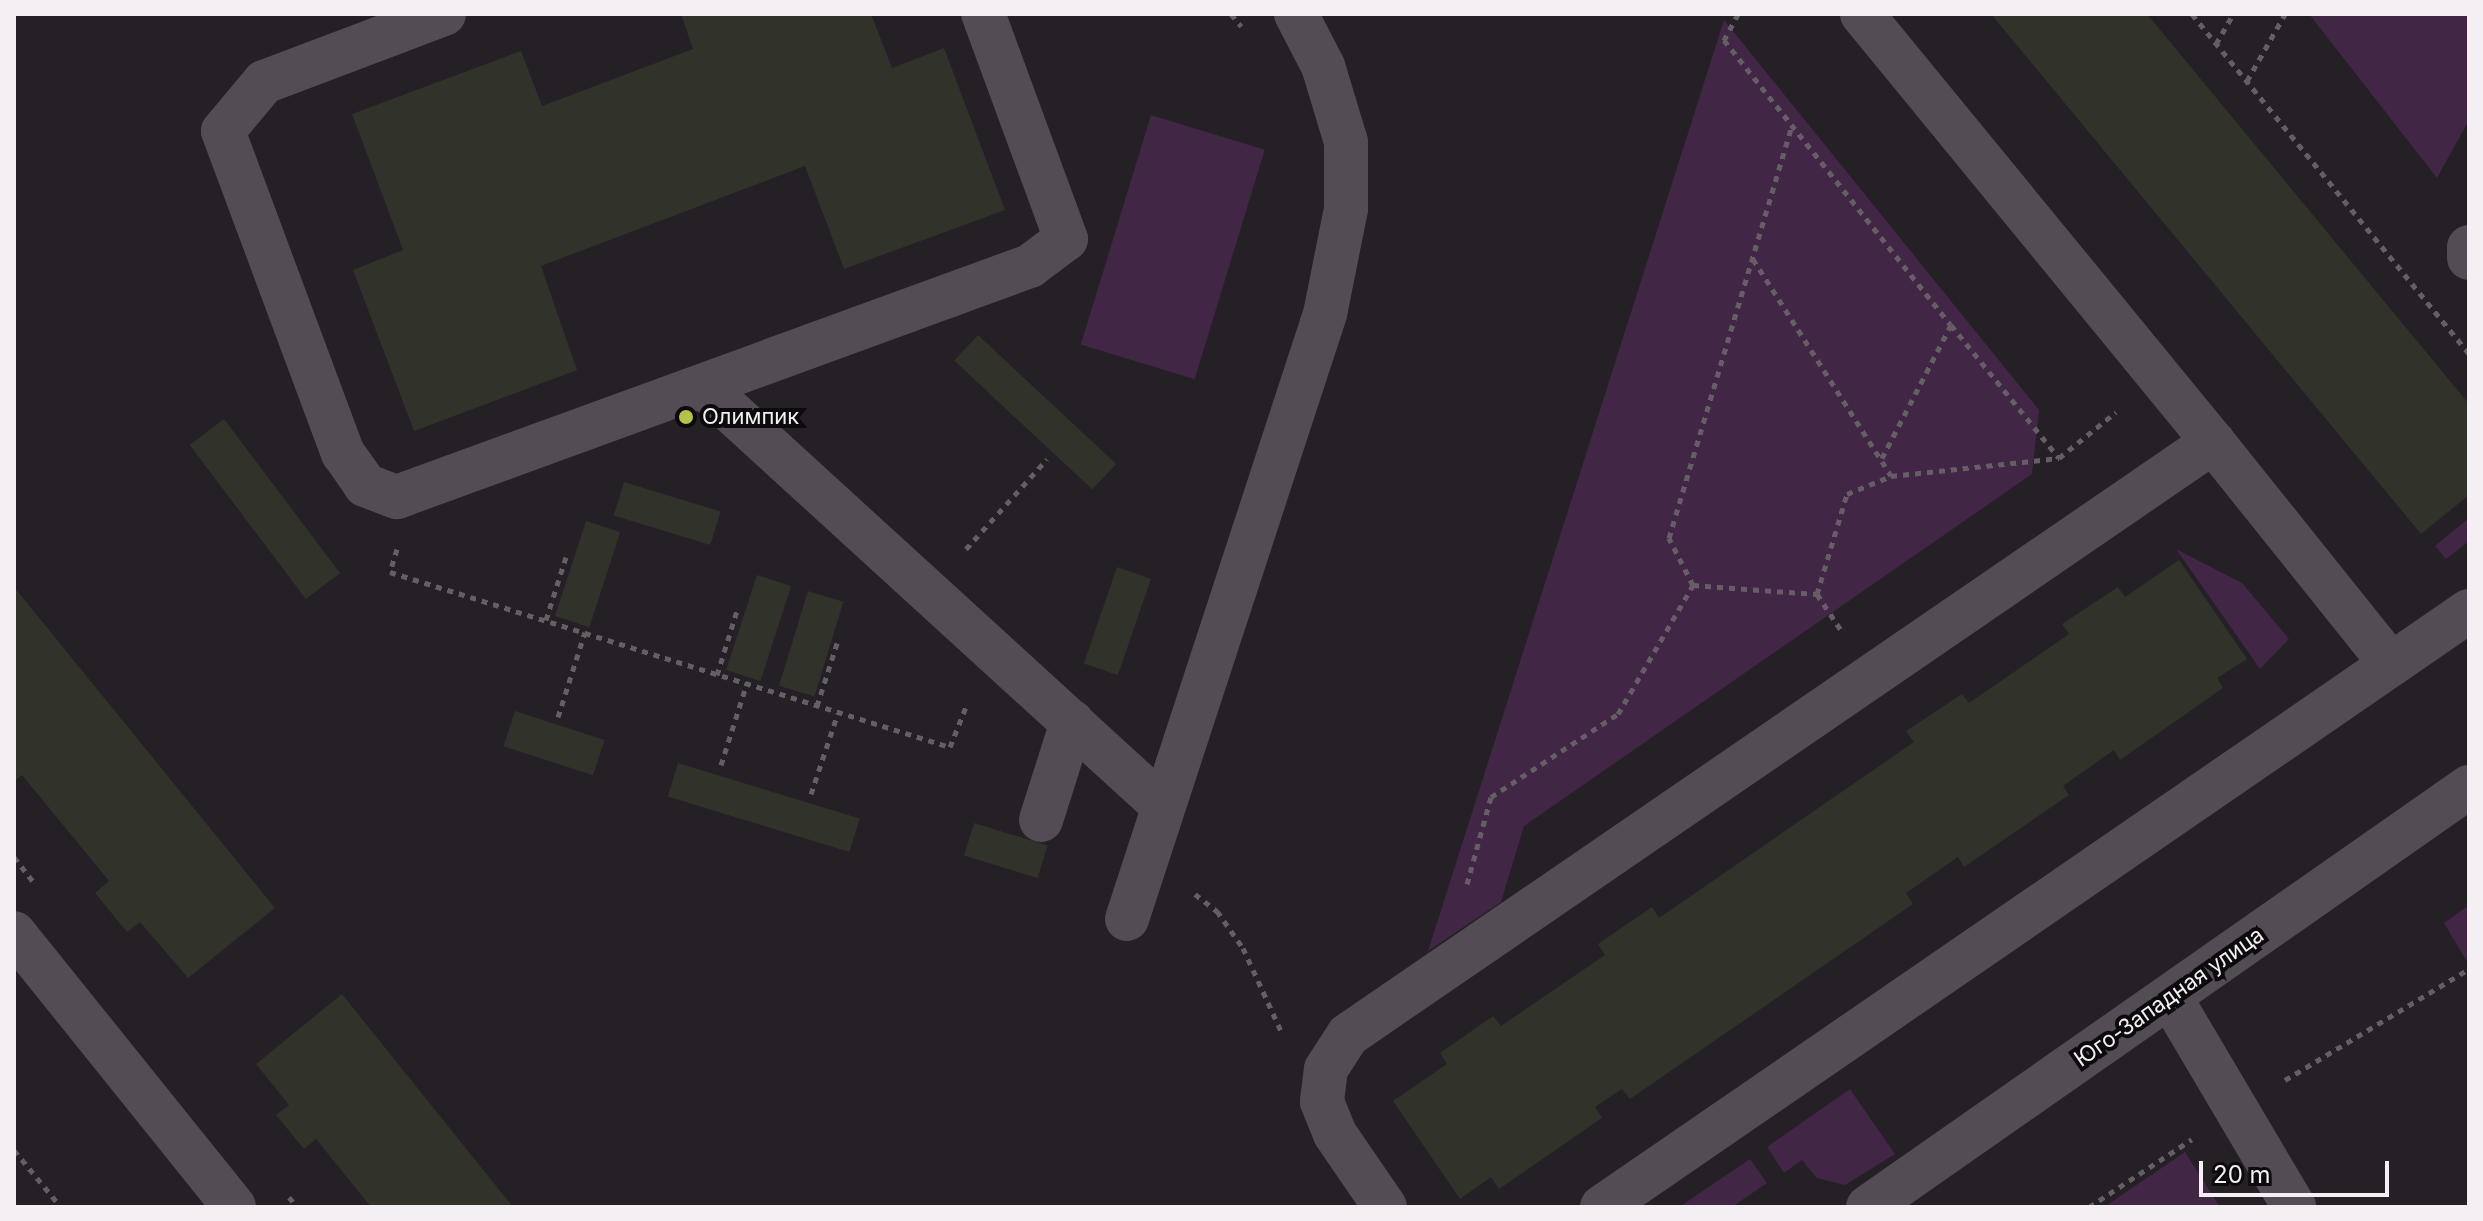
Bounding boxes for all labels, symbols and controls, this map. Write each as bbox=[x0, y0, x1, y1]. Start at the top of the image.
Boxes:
place label: Олимпик bbox=[702, 404, 799, 430]
marker: Олимпик bbox=[677, 408, 695, 426]
street label: Юго-Западная улица bbox=[2069, 922, 2269, 1072]
scale bar bbox=[2203, 1145, 2393, 1195]
text: 20 m bbox=[2213, 1160, 2271, 1189]

